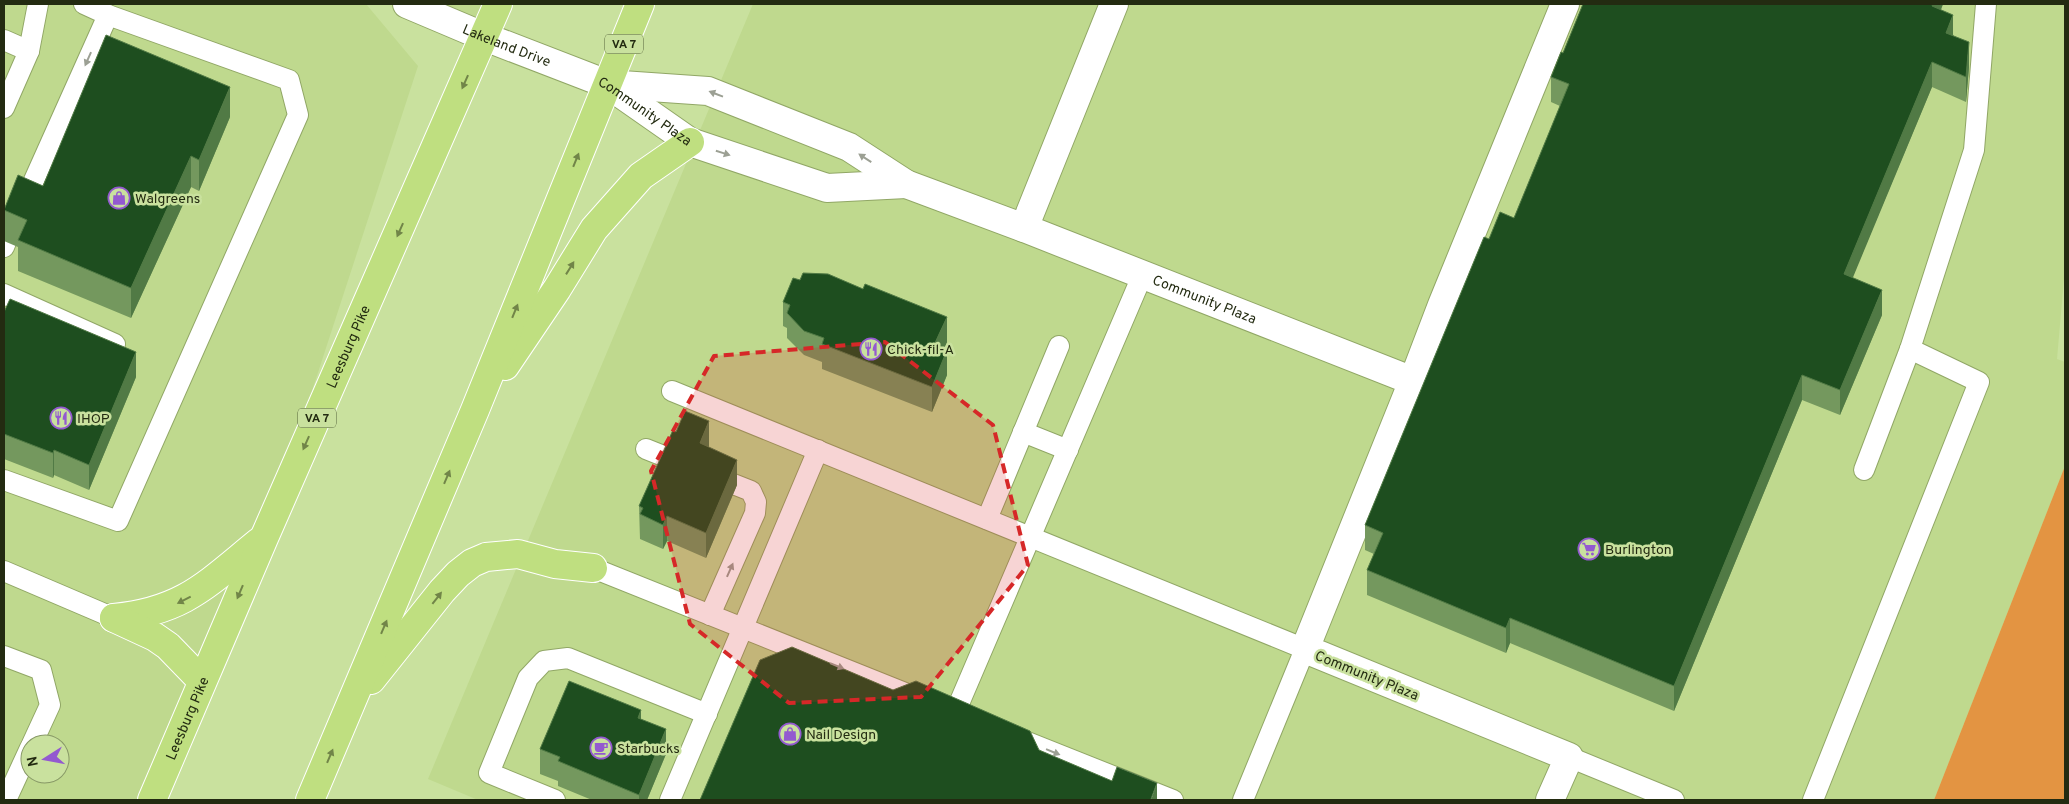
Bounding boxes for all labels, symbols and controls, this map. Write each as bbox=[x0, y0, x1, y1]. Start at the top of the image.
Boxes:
street label: Lakeland Drive bbox=[460, 21, 553, 72]
road number: VA 7 bbox=[605, 34, 643, 54]
one-way arrow bbox=[84, 52, 92, 66]
street label: Community Plaza bbox=[595, 74, 694, 150]
one-way arrow bbox=[461, 75, 469, 89]
one-way arrow bbox=[708, 90, 723, 98]
one-way arrow bbox=[716, 150, 731, 158]
one-way arrow bbox=[572, 152, 580, 167]
one-way arrow bbox=[859, 153, 872, 162]
shop icon: Walgreens bbox=[107, 186, 131, 210]
place label: Walgreens bbox=[135, 191, 200, 208]
one-way arrow bbox=[395, 223, 403, 237]
one-way arrow bbox=[566, 262, 575, 275]
street label: Community Plaza bbox=[1150, 272, 1259, 329]
street label: Leesburg Pike bbox=[324, 303, 375, 391]
one-way arrow bbox=[511, 303, 519, 318]
restaurant icon: Chick-fil-A bbox=[859, 337, 883, 361]
place label: Chick-fil-A bbox=[887, 342, 954, 359]
restaurant icon: IHOP bbox=[49, 406, 73, 430]
road number: VA 7 bbox=[298, 408, 336, 428]
place label: IHOP bbox=[77, 411, 110, 428]
one-way arrow bbox=[301, 436, 309, 450]
one-way arrow bbox=[443, 470, 451, 484]
supermarket icon: Burlington bbox=[1577, 537, 1601, 561]
place label: Burlington bbox=[1605, 542, 1672, 559]
one-way arrow bbox=[727, 563, 735, 577]
one-way arrow bbox=[236, 585, 244, 599]
one-way arrow bbox=[431, 592, 442, 605]
one-way arrow bbox=[177, 596, 191, 604]
one-way arrow bbox=[380, 619, 388, 634]
street label: Community Plaza bbox=[1312, 648, 1421, 705]
one-way arrow bbox=[830, 662, 844, 670]
street label: Leesburg Pike bbox=[163, 675, 214, 763]
shop icon: Nail Design bbox=[778, 722, 802, 746]
place label: Nail Design bbox=[806, 727, 876, 744]
north arrow bbox=[20, 734, 70, 784]
cafe icon: Starbucks bbox=[589, 736, 613, 760]
place label: Starbucks bbox=[617, 741, 680, 758]
one-way arrow bbox=[326, 748, 334, 763]
one-way arrow bbox=[1046, 749, 1060, 757]
text: N bbox=[24, 755, 43, 768]

